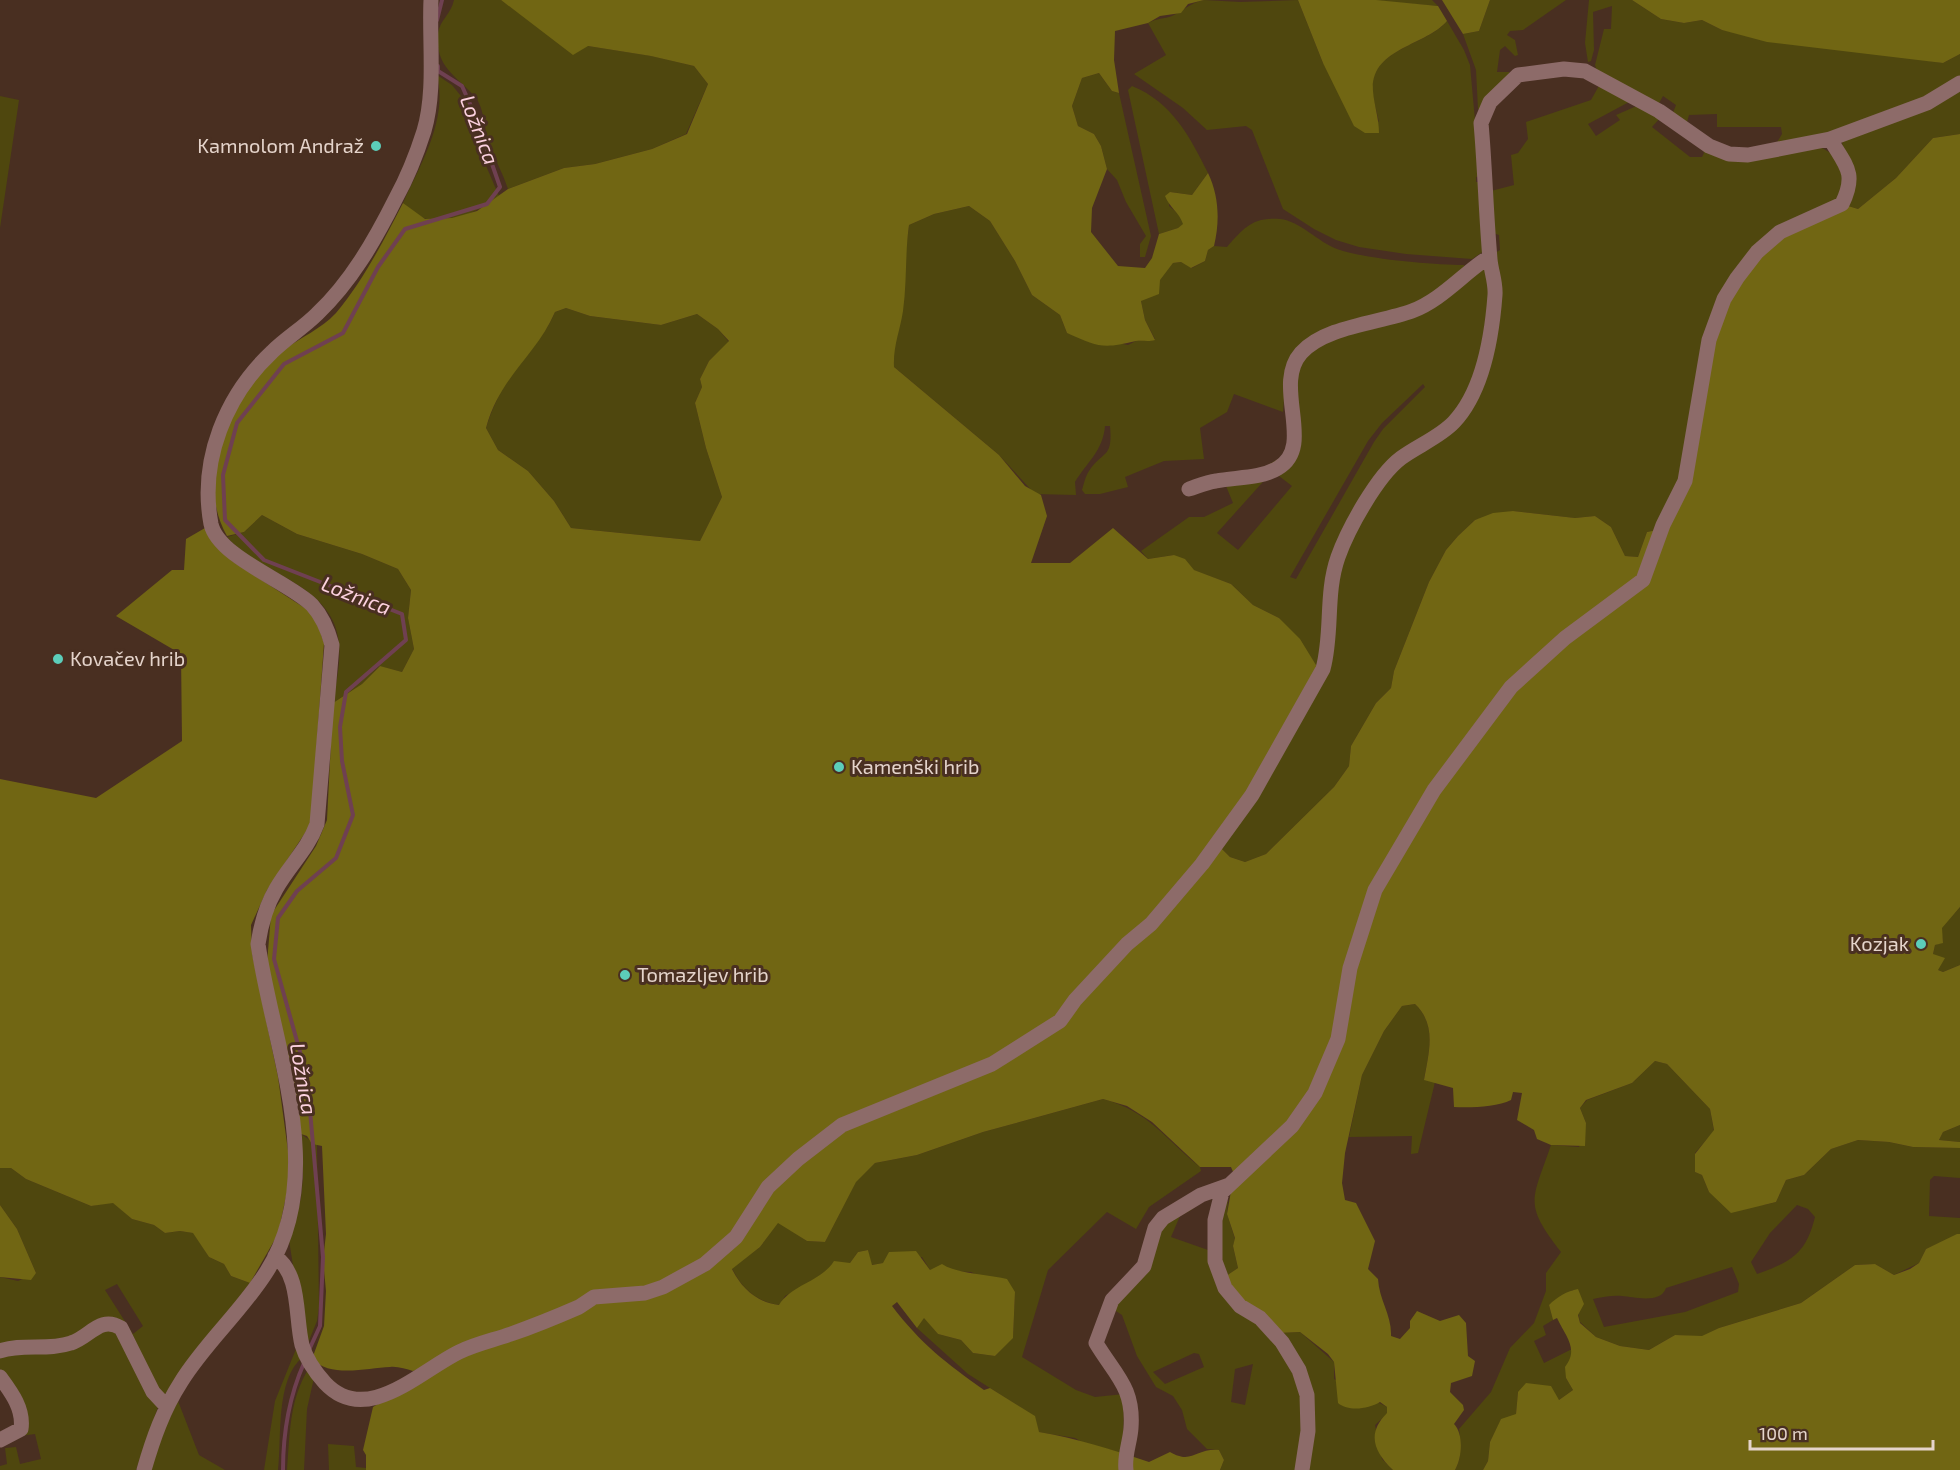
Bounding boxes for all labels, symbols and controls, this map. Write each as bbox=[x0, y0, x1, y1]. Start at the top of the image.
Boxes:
water label: Ložnica bbox=[456, 91, 505, 168]
place label: Kamnolom Andraž bbox=[197, 133, 364, 157]
marker: Kamnolom Andraž bbox=[369, 139, 383, 153]
water label: Ložnica bbox=[318, 570, 395, 619]
place label: Kovačev hrib bbox=[70, 646, 185, 670]
marker: Kovačev hrib bbox=[51, 652, 65, 666]
place label: Kamenški hrib bbox=[851, 754, 979, 778]
marker: Kamenški hrib bbox=[832, 760, 846, 774]
place label: Kozjak bbox=[1850, 931, 1909, 955]
marker: Kozjak bbox=[1914, 937, 1928, 951]
place label: Tomazljev hrib bbox=[637, 962, 769, 986]
marker: Tomazljev hrib bbox=[618, 968, 632, 982]
water label: Ložnica bbox=[286, 1041, 323, 1117]
scale bar bbox=[1750, 1413, 1933, 1451]
text: 100 m bbox=[1759, 1422, 1808, 1444]

